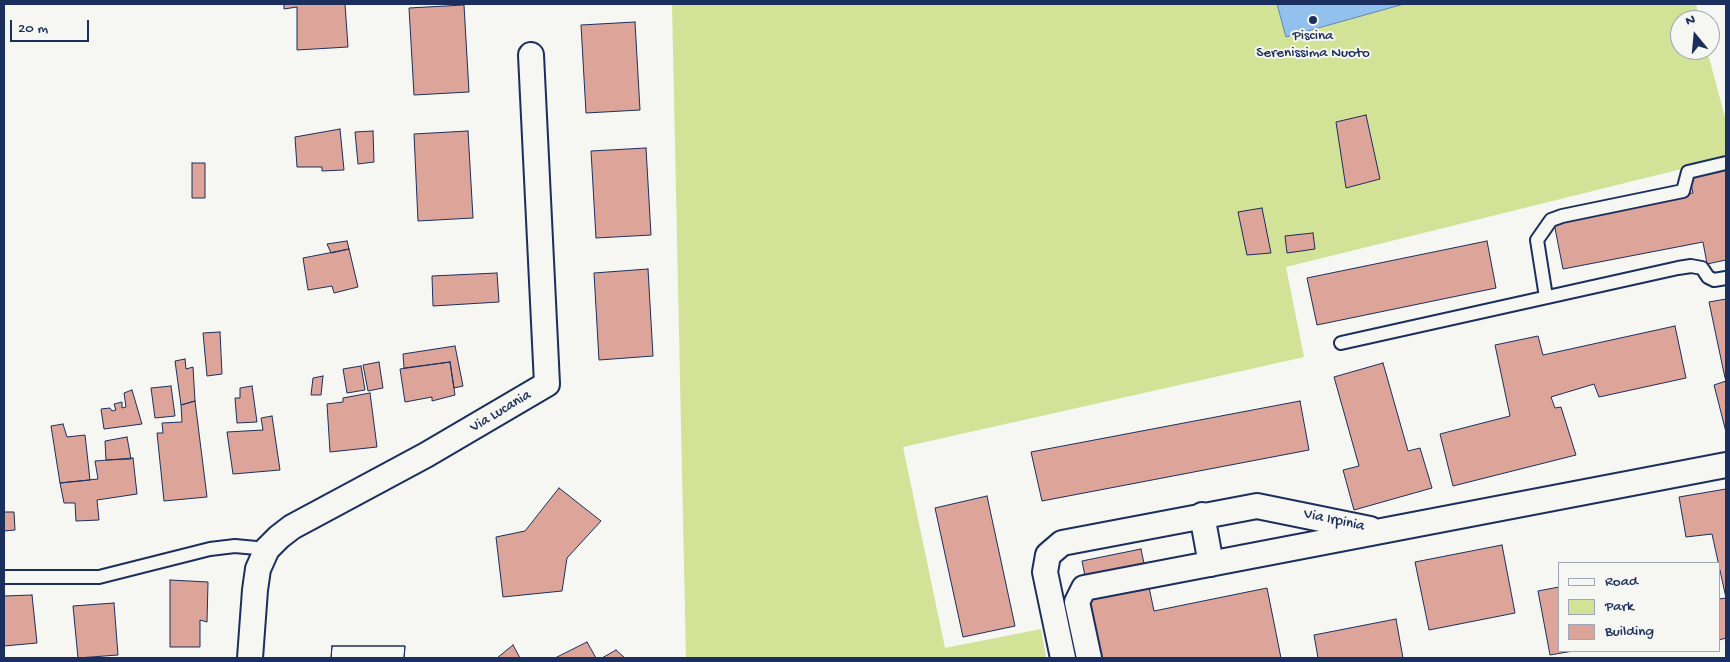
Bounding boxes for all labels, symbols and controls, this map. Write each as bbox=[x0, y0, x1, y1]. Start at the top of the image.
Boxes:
scale bar bbox=[12, 10, 91, 42]
north arrow bbox=[1670, 10, 1720, 60]
text: N bbox=[1684, 12, 1698, 31]
marker: Piscina Serenissima Nuoto bbox=[1307, 14, 1319, 26]
text: 20 m bbox=[18, 20, 48, 38]
place label: Piscina Serenissima Nuoto bbox=[1256, 28, 1370, 63]
street label: Via Lucania bbox=[467, 387, 535, 437]
street label: Via Irpinia bbox=[1302, 506, 1366, 536]
legend bbox=[1558, 562, 1720, 652]
text: Road bbox=[1605, 573, 1638, 591]
text: Park bbox=[1605, 598, 1634, 616]
text: Building bbox=[1605, 623, 1654, 641]

